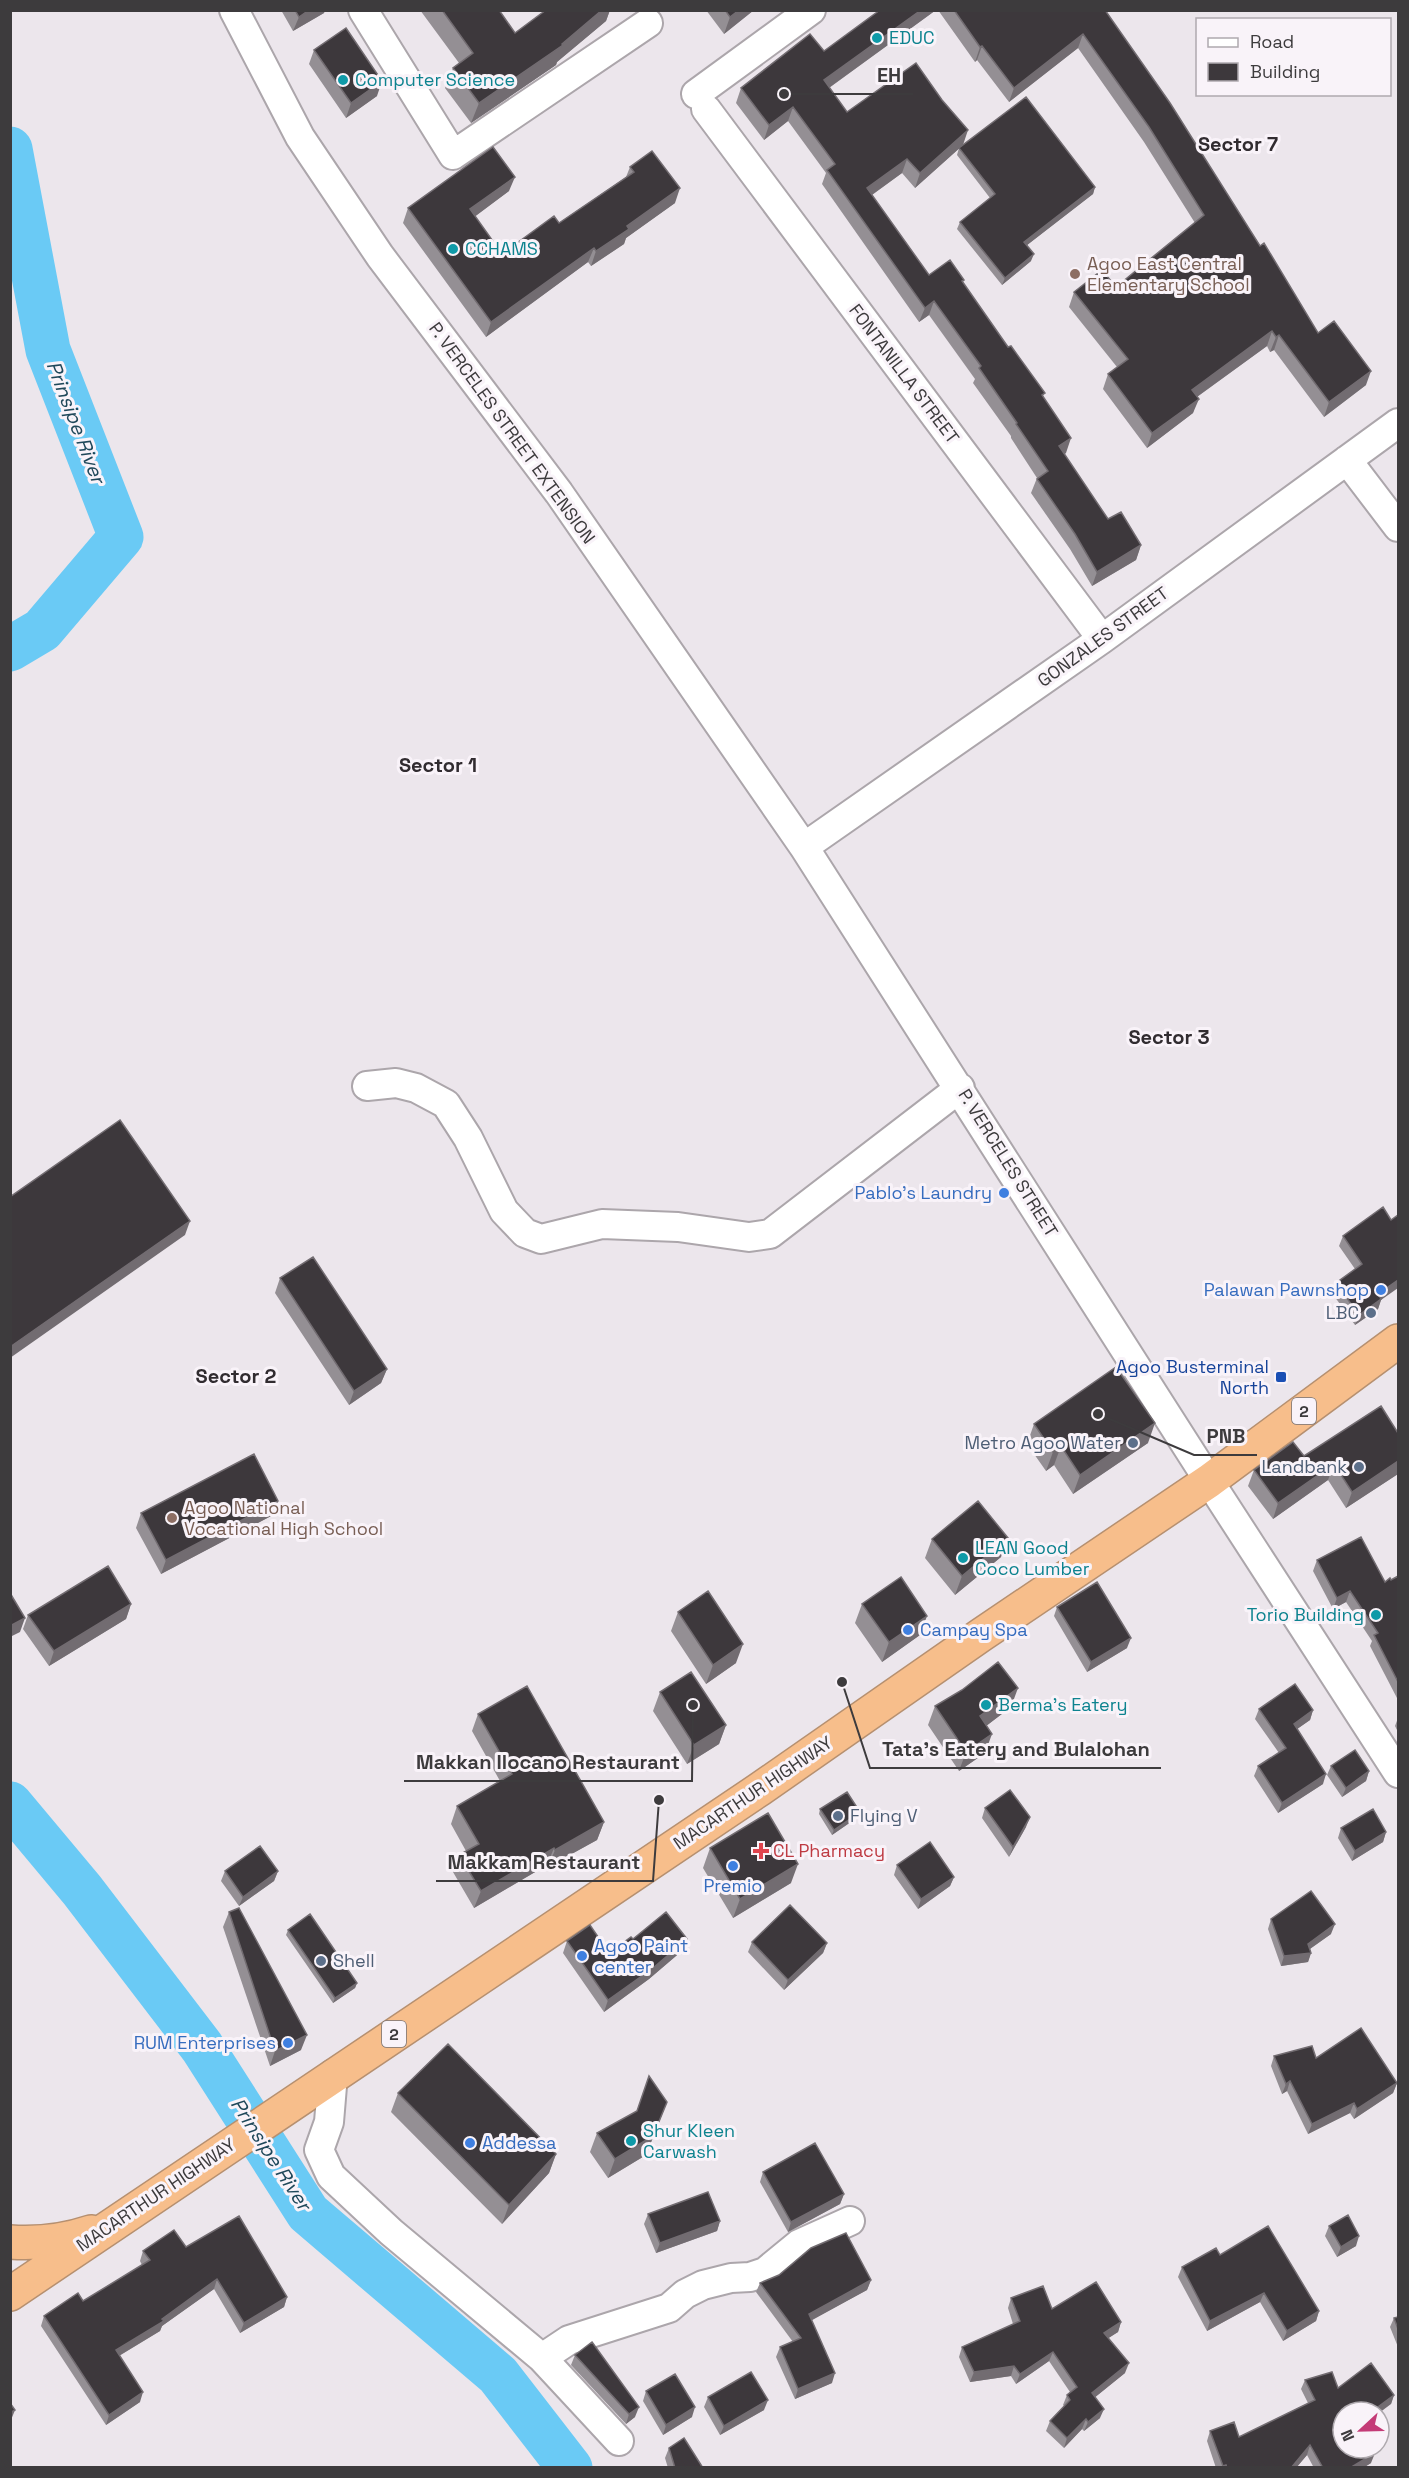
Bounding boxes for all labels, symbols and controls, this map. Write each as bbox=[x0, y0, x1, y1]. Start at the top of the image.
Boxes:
legend bbox=[1196, 18, 1391, 96]
place label: EDUC bbox=[889, 26, 935, 49]
text: Road bbox=[1250, 30, 1294, 53]
marker: EDUC bbox=[870, 31, 884, 45]
callout: EH bbox=[865, 56, 913, 94]
text: Building bbox=[1250, 60, 1320, 83]
text: EH bbox=[877, 62, 901, 88]
place label: Computer Science bbox=[355, 68, 515, 91]
marker: Computer Science bbox=[336, 73, 350, 87]
district label: Sector 7 bbox=[1198, 131, 1278, 157]
place label: CCHAMS bbox=[465, 237, 538, 260]
marker: CCHAMS bbox=[446, 242, 460, 256]
place label: Agoo East Central Elementary School bbox=[1087, 252, 1250, 296]
marker: Agoo East Central Elementary School bbox=[1068, 267, 1082, 281]
street label: FONTANILLA STREET bbox=[844, 299, 965, 448]
street label: P. VERCELES STREET EXTENSION bbox=[424, 317, 601, 548]
water label: Prinsipe River bbox=[41, 357, 112, 489]
street label: GONZALES STREET bbox=[1033, 581, 1173, 692]
district label: Sector 1 bbox=[399, 752, 477, 778]
district label: Sector 3 bbox=[1128, 1024, 1210, 1050]
street label: P. VERCELES STREET bbox=[954, 1084, 1064, 1241]
place label: Pablo's Laundry bbox=[855, 1181, 992, 1204]
marker: Pablo's Laundry bbox=[997, 1186, 1011, 1200]
place label: Palawan Pawnshop bbox=[1204, 1278, 1369, 1301]
marker: Palawan Pawnshop bbox=[1374, 1283, 1388, 1297]
place label: LBC bbox=[1326, 1301, 1359, 1324]
marker: LBC bbox=[1364, 1306, 1378, 1320]
place label: Agoo Busterminal North bbox=[1116, 1355, 1269, 1399]
district label: Sector 2 bbox=[196, 1363, 277, 1389]
marker: Agoo Busterminal North bbox=[1274, 1370, 1288, 1384]
road number: 2 bbox=[1292, 1398, 1316, 1424]
callout: PNB bbox=[1194, 1417, 1257, 1455]
text: PNB bbox=[1207, 1423, 1245, 1449]
place label: Metro Agoo Water bbox=[964, 1431, 1121, 1454]
marker: Metro Agoo Water bbox=[1126, 1436, 1140, 1450]
place label: Landbank bbox=[1262, 1455, 1347, 1478]
marker: Landbank bbox=[1352, 1460, 1366, 1474]
place label: Agoo National Vocational High School bbox=[184, 1496, 383, 1540]
marker: Agoo National Vocational High School bbox=[165, 1511, 179, 1525]
place label: LEAN Good Coco Lumber bbox=[975, 1536, 1090, 1580]
marker: LEAN Good Coco Lumber bbox=[956, 1551, 970, 1565]
place label: Torio Building bbox=[1247, 1603, 1364, 1626]
marker: Torio Building bbox=[1369, 1608, 1383, 1622]
place label: Campay Spa bbox=[920, 1618, 1028, 1641]
marker: Campay Spa bbox=[901, 1623, 915, 1637]
place label: Berma's Eatery bbox=[998, 1693, 1128, 1716]
marker: Berma's Eatery bbox=[979, 1698, 993, 1712]
callout: Tata's Eatery and Bulalohan bbox=[870, 1730, 1161, 1768]
street label: MACARTHUR HIGHWAY bbox=[669, 1731, 837, 1854]
text: Tata's Eatery and Bulalohan bbox=[882, 1736, 1150, 1762]
callout: Makkan Ilocano Restaurant bbox=[404, 1743, 692, 1781]
text: Makkan Ilocano Restaurant bbox=[416, 1749, 680, 1775]
place label: Flying V bbox=[850, 1804, 918, 1827]
marker: Flying V bbox=[831, 1809, 845, 1823]
place label: CL Pharmacy bbox=[773, 1839, 885, 1862]
callout: Makkam Restaurant bbox=[436, 1843, 653, 1881]
marker: CL Pharmacy bbox=[754, 1844, 768, 1858]
text: Makkam Restaurant bbox=[448, 1849, 640, 1875]
marker: Premio bbox=[726, 1859, 740, 1873]
place label: Premio bbox=[704, 1874, 762, 1897]
place label: Agoo Paint center bbox=[594, 1934, 688, 1978]
place label: Shell bbox=[333, 1949, 375, 1972]
marker: Agoo Paint center bbox=[575, 1949, 589, 1963]
marker: Shell bbox=[314, 1954, 328, 1968]
road number: 2 bbox=[382, 2021, 406, 2047]
place label: RUM Enterprises bbox=[134, 2031, 276, 2054]
marker: RUM Enterprises bbox=[281, 2036, 295, 2050]
water label: Prinsipe River bbox=[225, 2093, 318, 2217]
place label: Shur Kleen Carwash bbox=[643, 2119, 735, 2163]
place label: Addessa bbox=[482, 2131, 556, 2154]
street label: MACARTHUR HIGHWAY bbox=[72, 2133, 240, 2256]
marker: Shur Kleen Carwash bbox=[624, 2134, 638, 2148]
marker: Addessa bbox=[463, 2136, 477, 2150]
north arrow bbox=[1331, 2400, 1391, 2460]
text: N bbox=[1336, 2427, 1359, 2444]

